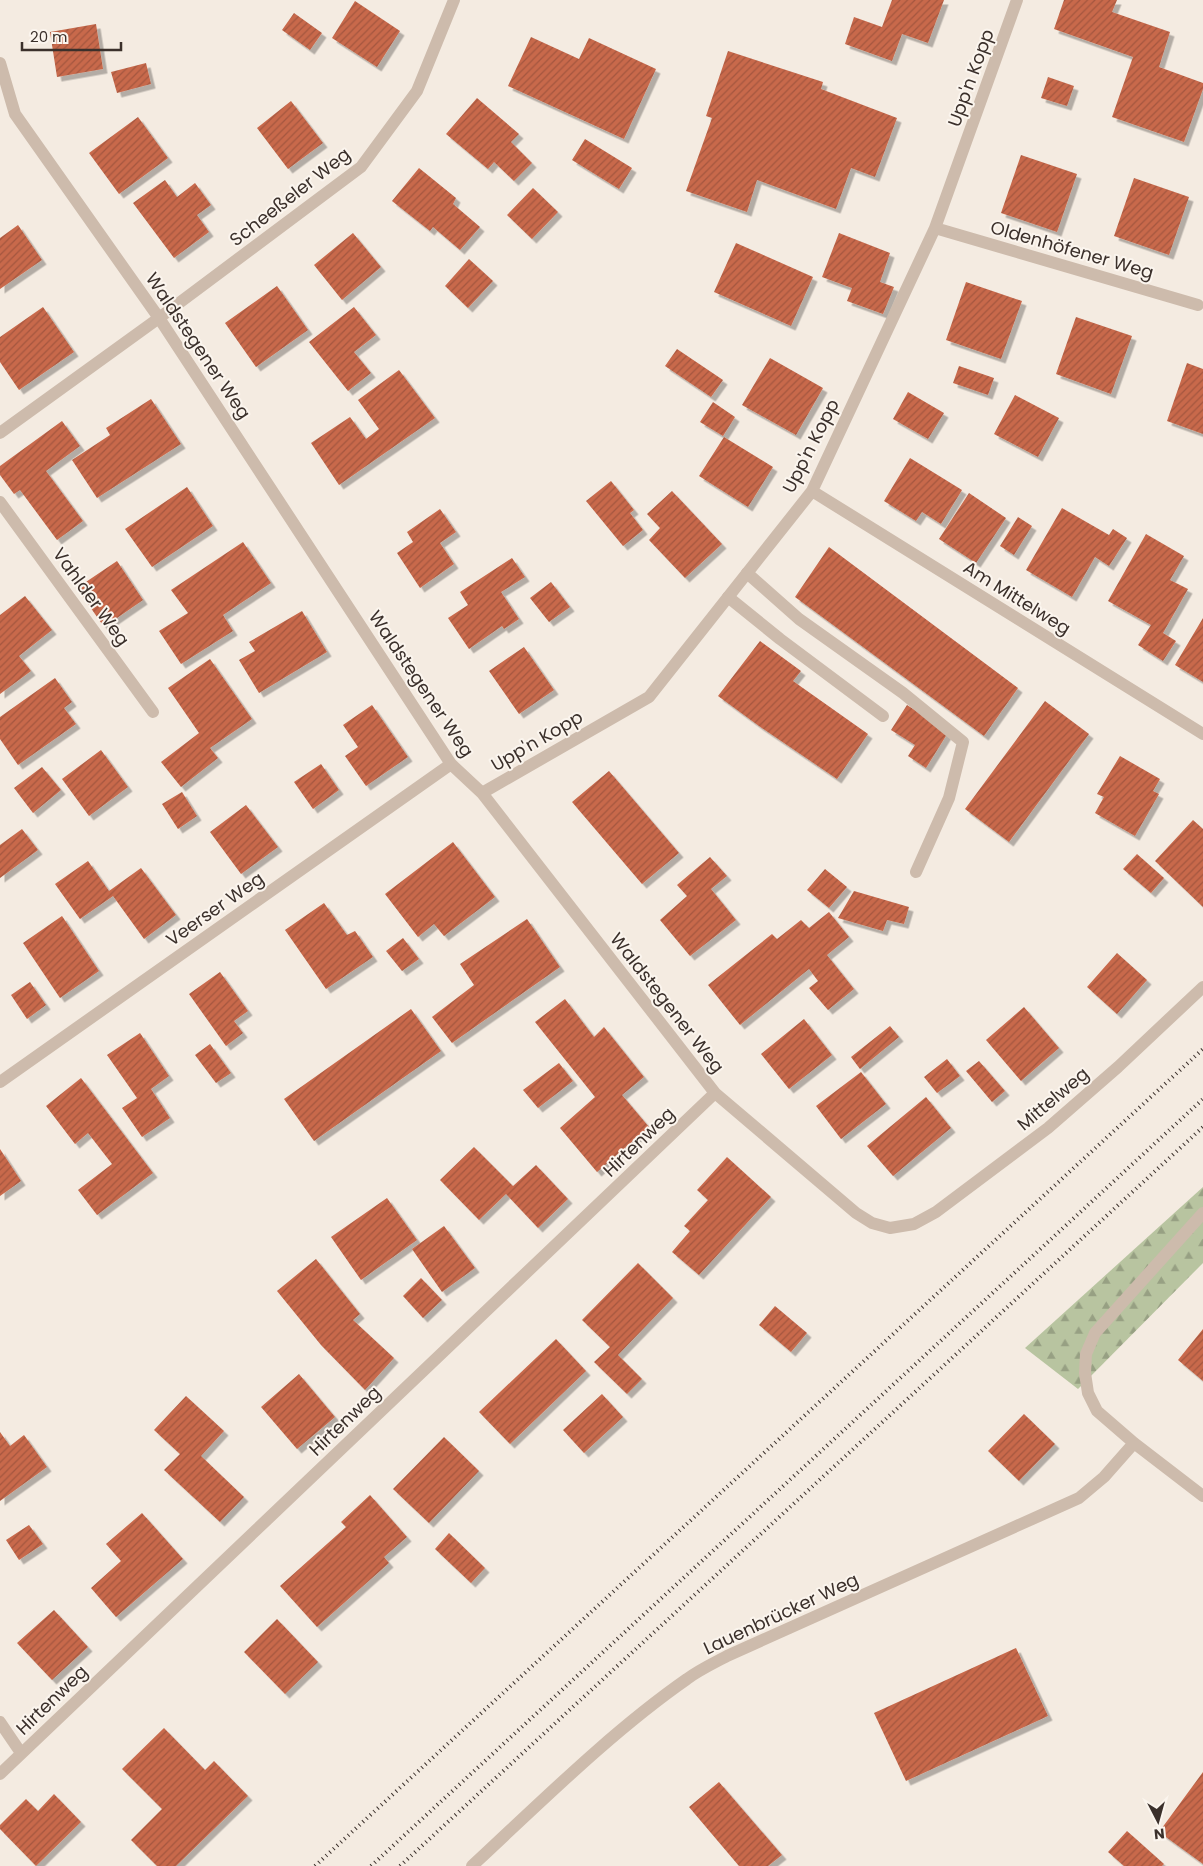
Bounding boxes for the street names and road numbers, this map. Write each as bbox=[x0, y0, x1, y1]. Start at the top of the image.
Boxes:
street label: Upp'n Kopp bbox=[941, 25, 1000, 130]
street label: Scheeßeler Weg bbox=[224, 142, 355, 252]
street label: Oldenhöfener Weg bbox=[988, 214, 1157, 285]
street label: Waldstegener Weg bbox=[140, 267, 257, 424]
street label: Upp'n Kopp bbox=[776, 395, 845, 497]
street label: Vahlder Weg bbox=[47, 542, 136, 651]
street label: Am Mittelweg bbox=[959, 555, 1076, 641]
street label: Waldstegener Weg bbox=[363, 605, 480, 762]
street label: Upp'n Kopp bbox=[486, 704, 587, 777]
street label: Veerser Weg bbox=[161, 866, 269, 952]
street label: Waldstegener Weg bbox=[605, 927, 730, 1078]
street label: Mittelweg bbox=[1011, 1061, 1094, 1136]
street label: Hirtenweg bbox=[597, 1101, 680, 1182]
street label: Hirtenweg bbox=[303, 1380, 386, 1461]
street label: Lauenbrücker Weg bbox=[699, 1567, 862, 1660]
street label: Hirtenweg bbox=[10, 1659, 93, 1740]

